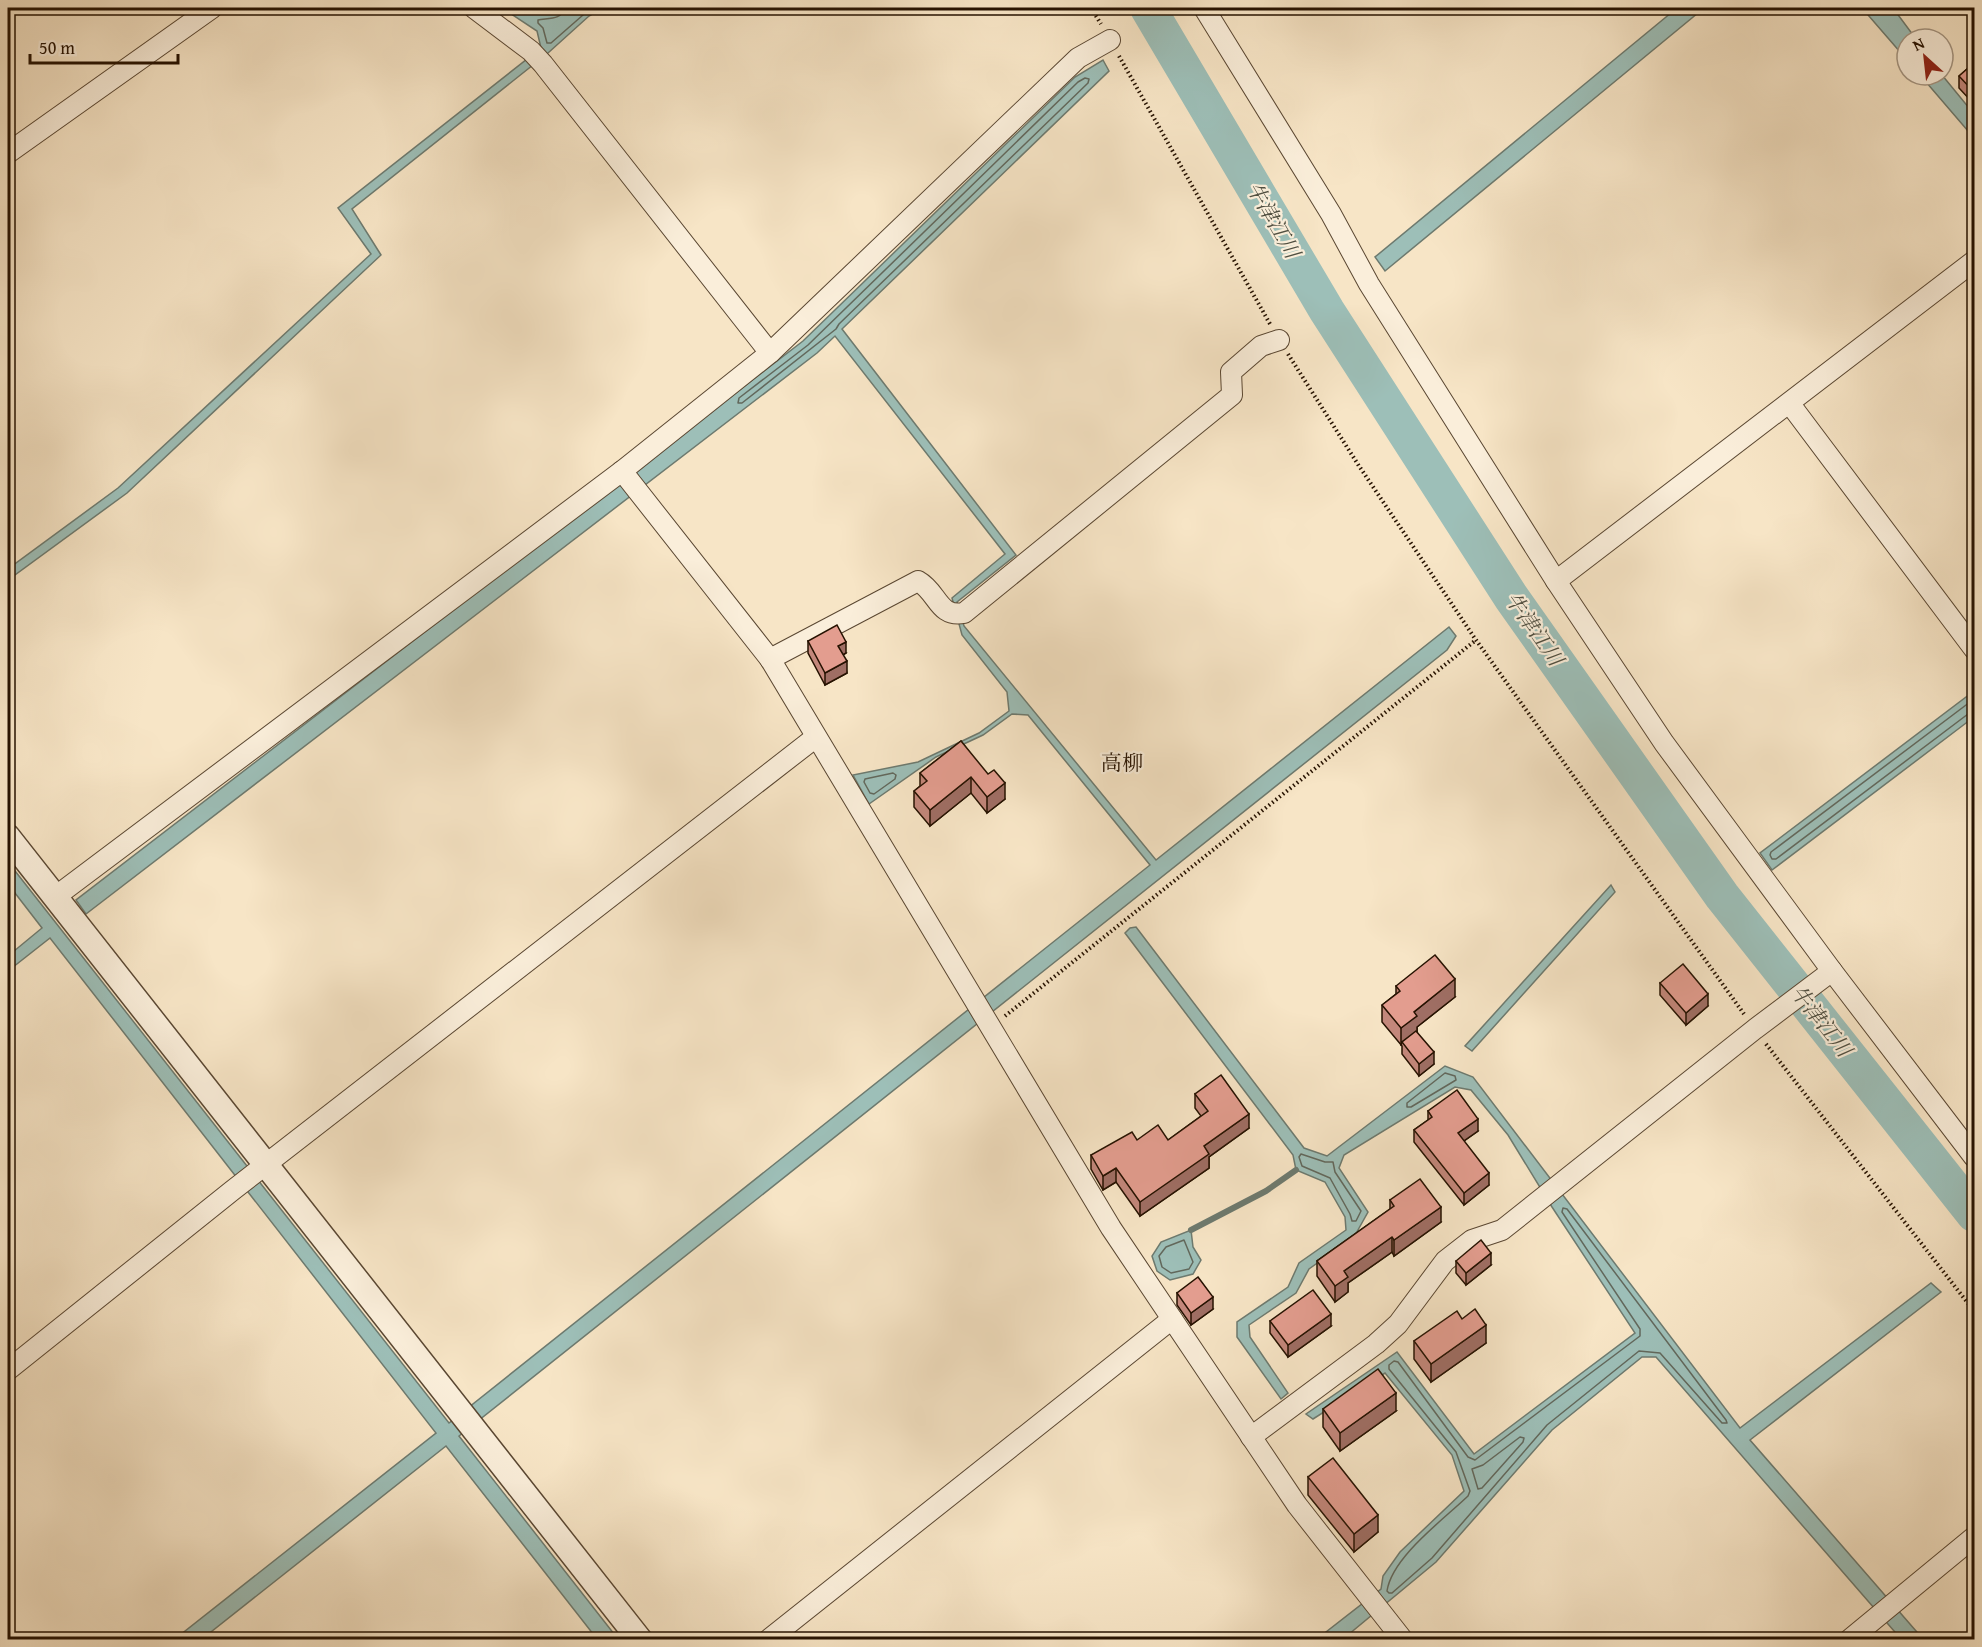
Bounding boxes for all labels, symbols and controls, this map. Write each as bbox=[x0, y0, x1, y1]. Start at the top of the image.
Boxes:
scale bar bbox=[30, 27, 178, 65]
north arrow bbox=[1895, 27, 1955, 87]
text: N bbox=[1908, 30, 1929, 57]
text: 50 m bbox=[39, 34, 75, 61]
water label: 牛津江川 bbox=[1239, 176, 1309, 266]
water label: 牛津江川 bbox=[1498, 585, 1572, 674]
district label: 高柳 bbox=[1101, 747, 1143, 778]
water label: 牛津江川 bbox=[1783, 978, 1861, 1065]

